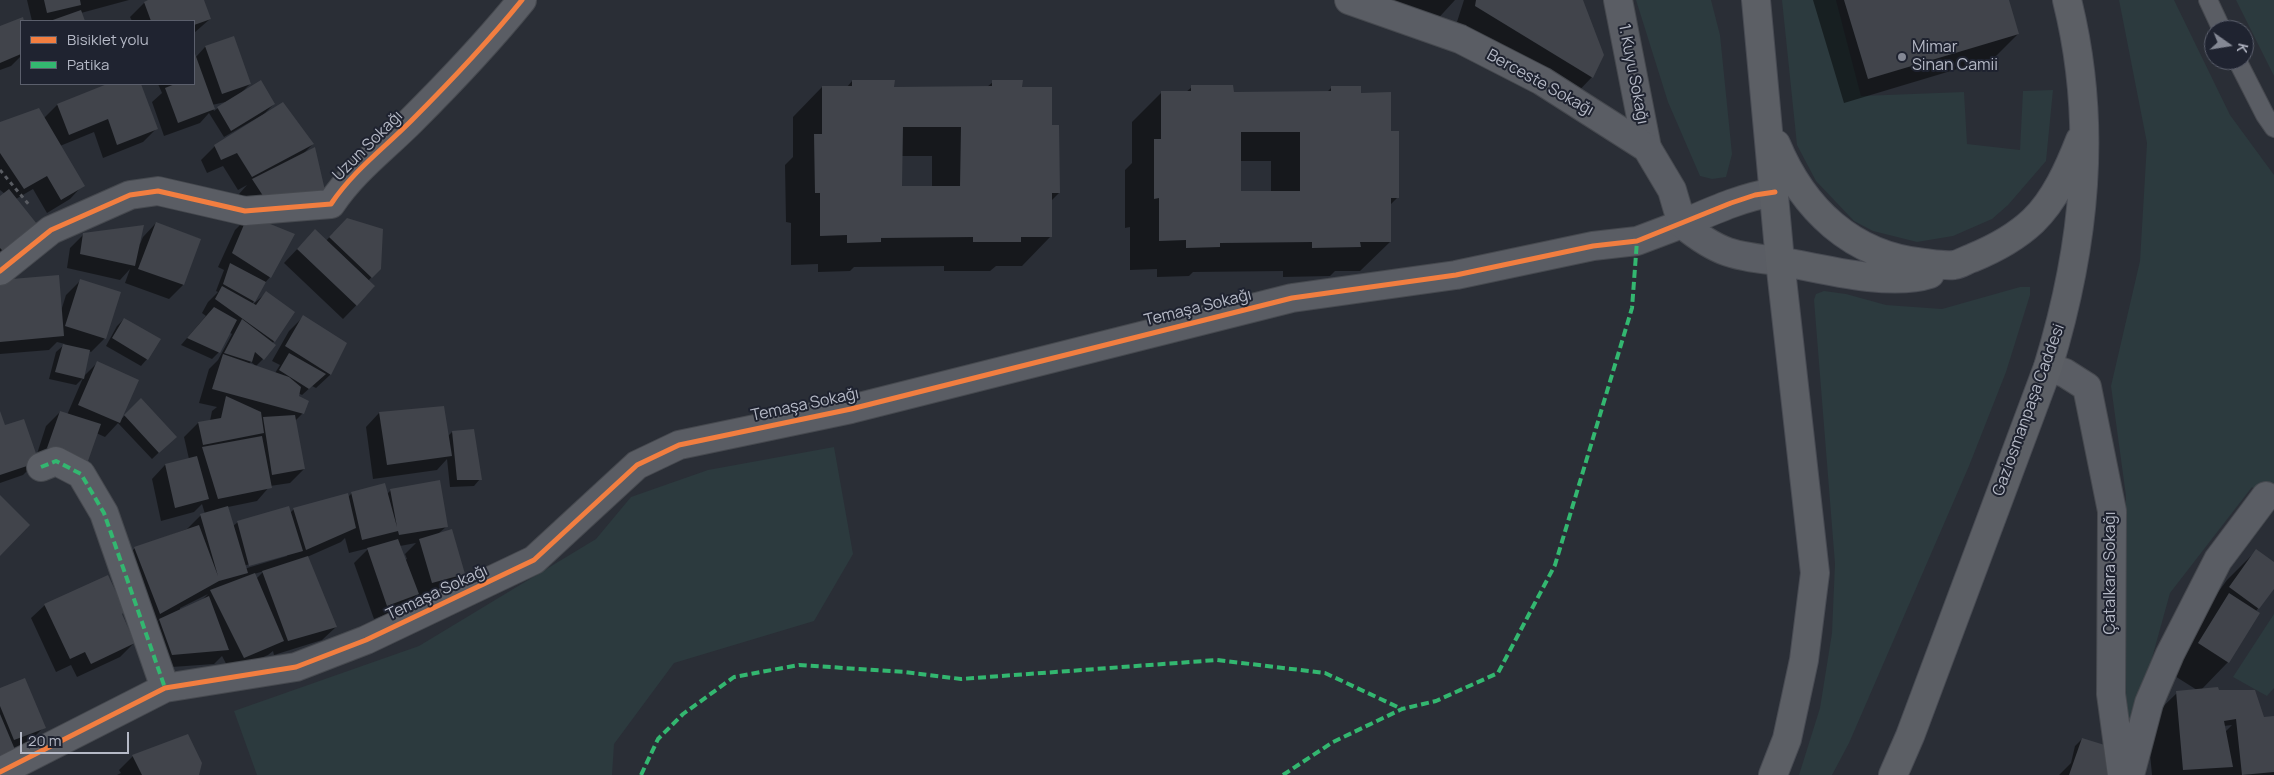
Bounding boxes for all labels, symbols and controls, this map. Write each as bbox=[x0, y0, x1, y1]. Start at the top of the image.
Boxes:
legend bbox=[20, 20, 195, 85]
north arrow bbox=[2204, 20, 2254, 70]
street label: 1. Kuyu Sokağı bbox=[1614, 22, 1652, 126]
text: Bisiklet yolu bbox=[67, 29, 149, 50]
place label: Mimar Sinan Camii bbox=[1912, 38, 1998, 76]
text: K bbox=[2233, 42, 2253, 55]
street label: Berceste Sokağı bbox=[1483, 46, 1597, 120]
marker: Mimar Sinan Camii bbox=[1896, 51, 1908, 63]
text: Patika bbox=[67, 54, 109, 75]
street label: Uzun Sokağı bbox=[329, 107, 407, 185]
street label: Temaşa Sokağı bbox=[1142, 285, 1254, 331]
street label: Gaziosmanpaşa Caddesi bbox=[1989, 321, 2069, 499]
street label: Temaşa Sokağı bbox=[749, 384, 861, 426]
street label: Çatalkara Sokağı bbox=[2101, 511, 2121, 635]
street label: Temaşa Sokağı bbox=[383, 561, 491, 625]
scale bar bbox=[22, 722, 131, 754]
text: 20 m bbox=[28, 730, 61, 751]

